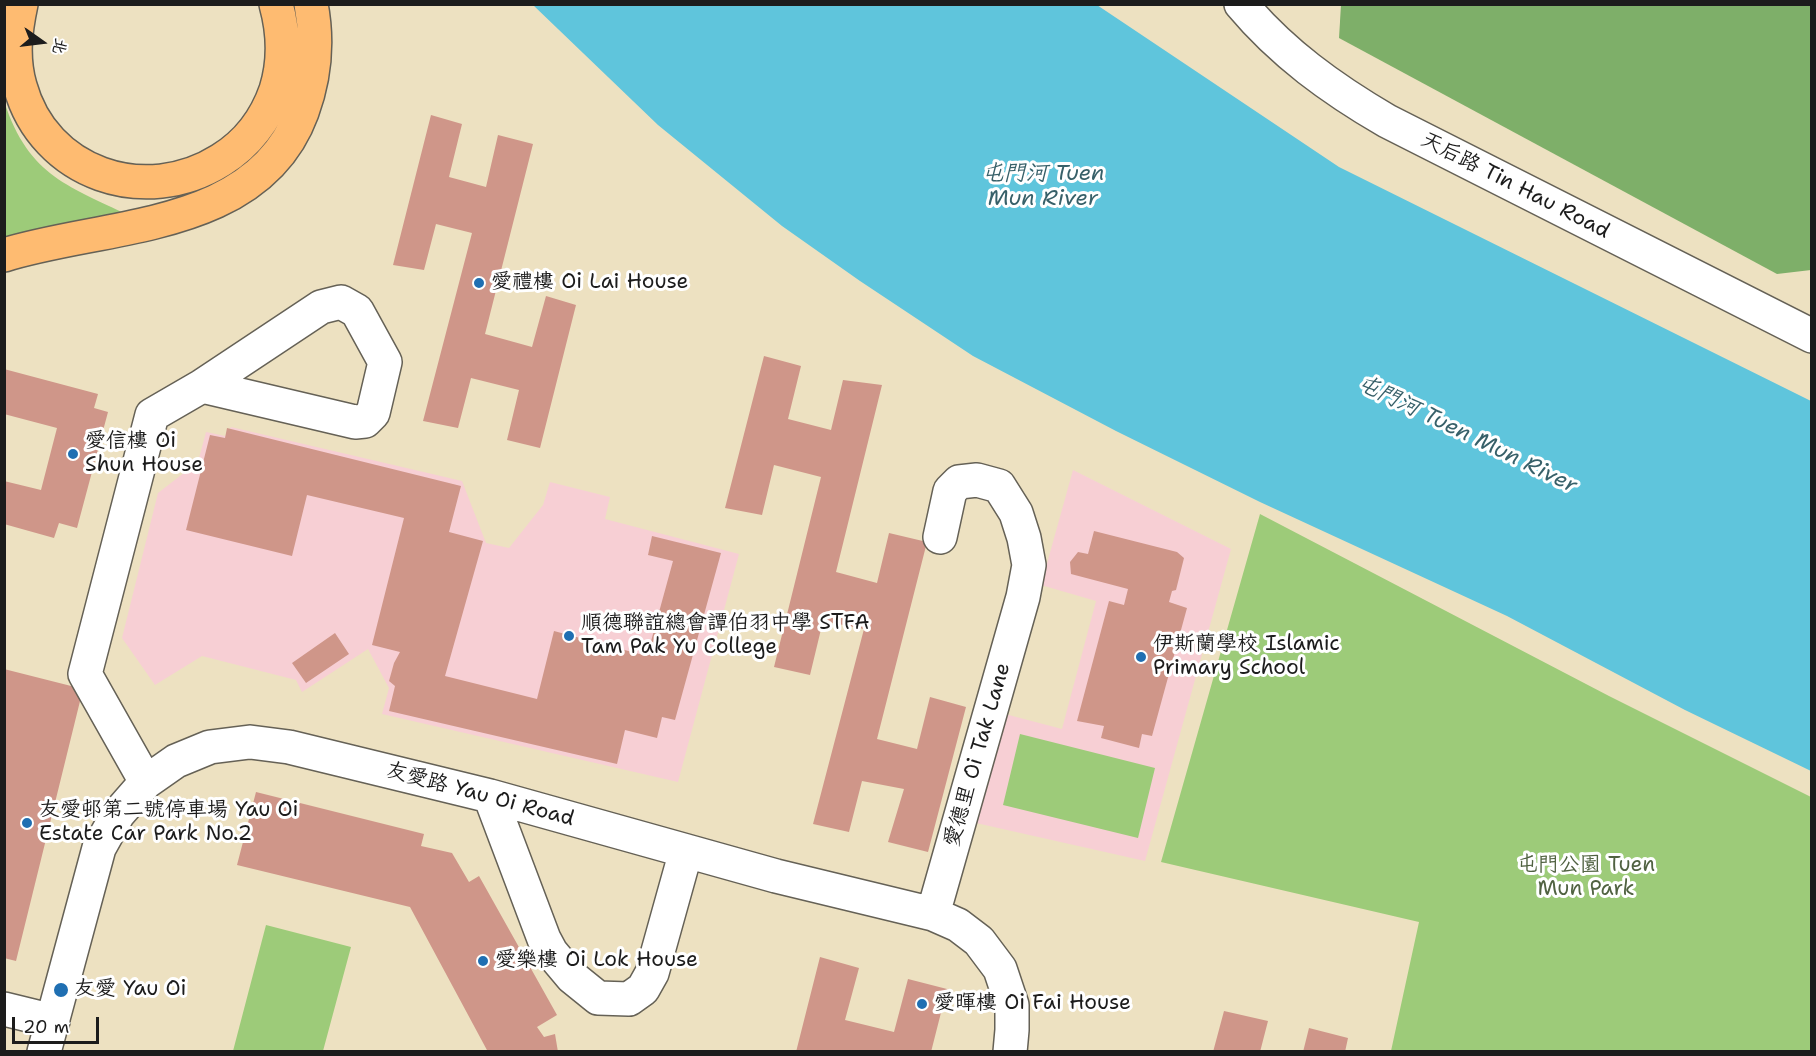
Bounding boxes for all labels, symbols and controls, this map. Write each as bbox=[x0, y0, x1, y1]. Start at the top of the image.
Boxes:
north arrow bbox=[12, 12, 72, 72]
text: 北 bbox=[48, 36, 72, 57]
street label: 天后路 Tin Hau Road bbox=[1416, 127, 1614, 245]
water label: 屯門河 Tuen Mun River bbox=[981, 161, 1105, 212]
place label: 愛禮樓 Oi Lai House bbox=[491, 270, 688, 296]
marker: 愛禮樓 Oi Lai House bbox=[472, 276, 486, 290]
water label: 屯門河 Tuen Mun River bbox=[1353, 370, 1581, 500]
place label: 愛信樓 Oi Shun House bbox=[85, 429, 203, 479]
marker: 愛信樓 Oi Shun House bbox=[66, 447, 80, 461]
place label: 順德聯誼總會譚伯羽中學 STFA Tam Pak Yu College bbox=[581, 611, 869, 661]
marker: 順德聯誼總會譚伯羽中學 STFA Tam Pak Yu College bbox=[562, 629, 576, 643]
place label: 伊斯蘭學校 Islamic Primary School bbox=[1153, 632, 1340, 682]
marker: 伊斯蘭學校 Islamic Primary School bbox=[1134, 650, 1148, 664]
street label: 愛德里 Oi Tak Lane bbox=[940, 660, 1016, 850]
street label: 友愛路 Yau Oi Road bbox=[383, 758, 577, 832]
place label: 友愛邨第二號停車場 Yau Oi Estate Car Park No.2 bbox=[39, 798, 299, 848]
marker: 友愛邨第二號停車場 Yau Oi Estate Car Park No.2 bbox=[20, 816, 34, 830]
park label: 屯門公園 Tuen Mun Park bbox=[1517, 853, 1655, 903]
place label: 愛樂樓 Oi Lok House bbox=[495, 948, 698, 974]
marker: 愛樂樓 Oi Lok House bbox=[476, 954, 490, 968]
place label: 友愛 Yau Oi bbox=[74, 977, 187, 1003]
marker: 友愛 Yau Oi bbox=[52, 981, 70, 999]
place label: 愛暉樓 Oi Fai House bbox=[934, 991, 1131, 1017]
marker: 愛暉樓 Oi Fai House bbox=[915, 997, 929, 1011]
scale bar bbox=[15, 1005, 102, 1043]
text: 20 m bbox=[23, 1015, 69, 1039]

